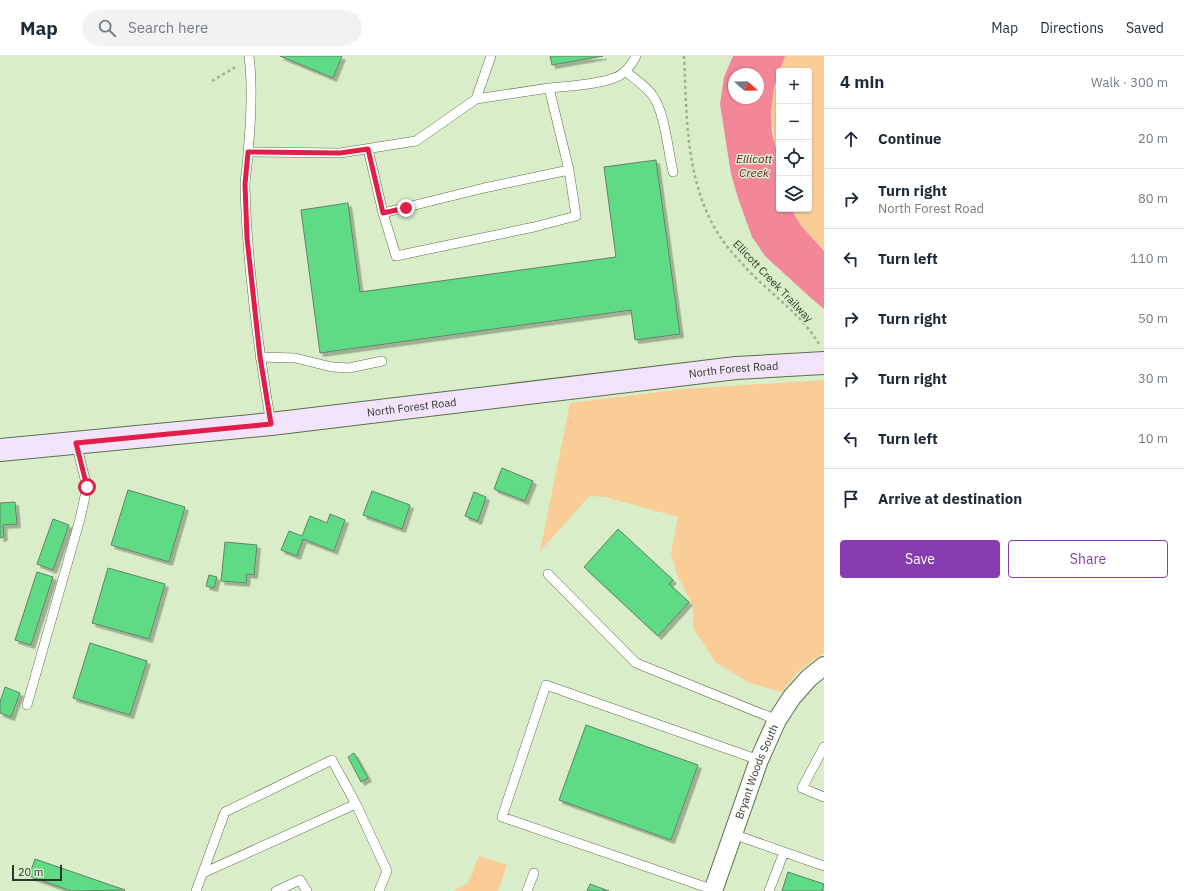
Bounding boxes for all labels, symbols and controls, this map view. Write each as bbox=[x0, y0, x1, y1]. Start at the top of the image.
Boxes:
search box bbox=[82, 10, 362, 46]
text: Map bbox=[20, 16, 58, 40]
icon: search bbox=[96, 17, 118, 39]
text: Search here bbox=[128, 18, 208, 37]
text: Map bbox=[991, 19, 1018, 37]
text: Directions bbox=[1040, 19, 1104, 37]
text: Saved bbox=[1126, 19, 1164, 37]
north arrow bbox=[728, 68, 764, 104]
map controls bbox=[776, 68, 812, 212]
button: + bbox=[776, 68, 812, 104]
text: 4 min bbox=[840, 71, 884, 93]
text: Walk · 300 m bbox=[1091, 74, 1168, 91]
button: − bbox=[776, 104, 812, 140]
icon: ahead bbox=[840, 128, 862, 150]
text: Continue bbox=[878, 129, 942, 148]
text: 20 m bbox=[1138, 130, 1168, 147]
button: locate bbox=[776, 140, 812, 176]
water label: Ellicott Creek bbox=[736, 151, 773, 180]
button: layers bbox=[776, 176, 812, 212]
text: Turn right bbox=[878, 181, 947, 200]
icon: right bbox=[840, 188, 862, 210]
text: 80 m bbox=[1138, 190, 1168, 207]
route end bbox=[397, 199, 415, 217]
text: North Forest Road bbox=[878, 200, 984, 217]
street label: Ellicott Creek Trailway bbox=[730, 237, 816, 326]
icon: left bbox=[840, 248, 862, 270]
text: Turn left bbox=[878, 249, 938, 268]
text: 110 m bbox=[1130, 250, 1168, 267]
icon: right bbox=[840, 308, 862, 330]
text: Turn right bbox=[878, 309, 947, 328]
text: 50 m bbox=[1138, 310, 1168, 327]
street label: North Forest Road bbox=[688, 359, 779, 381]
icon: right bbox=[840, 368, 862, 390]
text: Turn right bbox=[878, 369, 947, 388]
text: 30 m bbox=[1138, 370, 1168, 387]
street label: North Forest Road bbox=[366, 395, 457, 419]
icon: left bbox=[840, 428, 862, 450]
text: Turn left bbox=[878, 429, 938, 448]
text: 10 m bbox=[1138, 430, 1168, 447]
route start bbox=[78, 478, 96, 496]
icon: arrive bbox=[840, 488, 862, 510]
text: Arrive at destination bbox=[878, 489, 1022, 508]
button: Save bbox=[840, 540, 1000, 578]
button: Share bbox=[1008, 540, 1168, 578]
street label: Bryant Woods South bbox=[732, 722, 781, 821]
scale bar bbox=[12, 863, 62, 882]
text: 20 m bbox=[18, 865, 43, 879]

